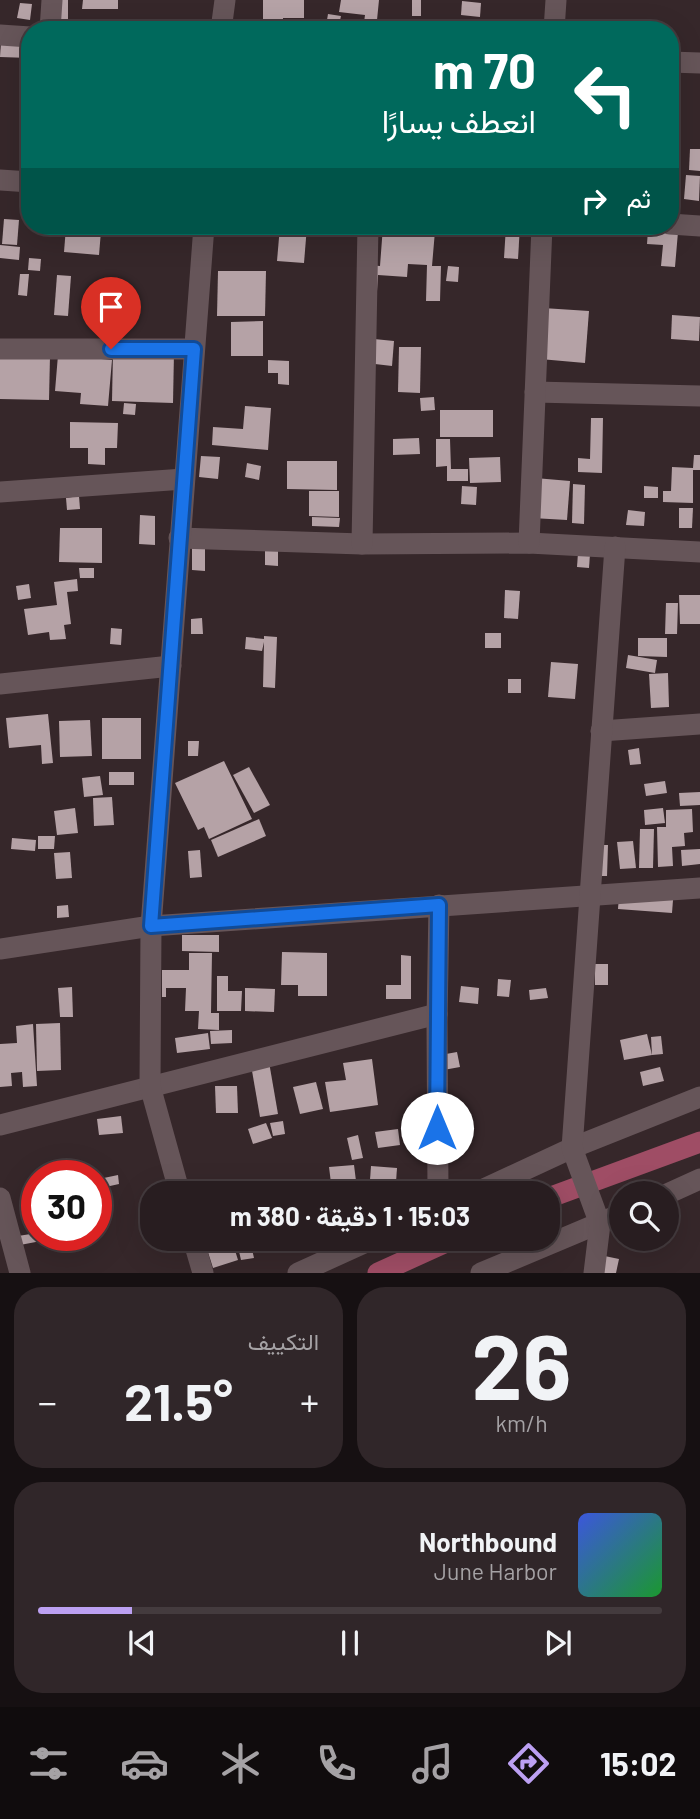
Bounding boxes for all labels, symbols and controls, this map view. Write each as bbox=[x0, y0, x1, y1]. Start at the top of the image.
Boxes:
text: 70 m bbox=[433, 40, 536, 99]
icon: left bbox=[560, 49, 651, 140]
text: انعطف يسارًا bbox=[382, 101, 536, 139]
icon: right bbox=[575, 182, 613, 220]
text: ثم bbox=[627, 182, 651, 213]
pin bbox=[81, 277, 141, 349]
icon: arrive bbox=[92, 288, 130, 326]
position arrow bbox=[400, 1091, 474, 1165]
speed limit sign: 30 bbox=[21, 1160, 112, 1251]
map controls bbox=[609, 1181, 679, 1251]
button: search bbox=[609, 1181, 679, 1251]
text: 15:03 · 1 دقيقة · 380 m bbox=[230, 1200, 470, 1231]
text: 26 bbox=[472, 1309, 571, 1418]
text: التكييف bbox=[248, 1327, 319, 1355]
text: 21.5° bbox=[124, 1369, 233, 1431]
text: − bbox=[38, 1378, 57, 1424]
text: + bbox=[300, 1378, 319, 1424]
text: km/h bbox=[495, 1409, 548, 1437]
text: Northbound bbox=[419, 1526, 557, 1557]
text: June Harbor bbox=[434, 1557, 557, 1585]
icon: previous bbox=[123, 1624, 161, 1662]
icon: pause bbox=[331, 1624, 369, 1662]
icon: next bbox=[539, 1624, 577, 1662]
icon: filters bbox=[24, 1739, 73, 1788]
icon: car bbox=[120, 1739, 169, 1788]
icon: climate bbox=[216, 1739, 265, 1788]
icon: phone bbox=[312, 1739, 361, 1788]
icon: music bbox=[408, 1739, 457, 1788]
icon: directions bbox=[504, 1739, 553, 1788]
text: 15:02 bbox=[600, 1744, 676, 1782]

